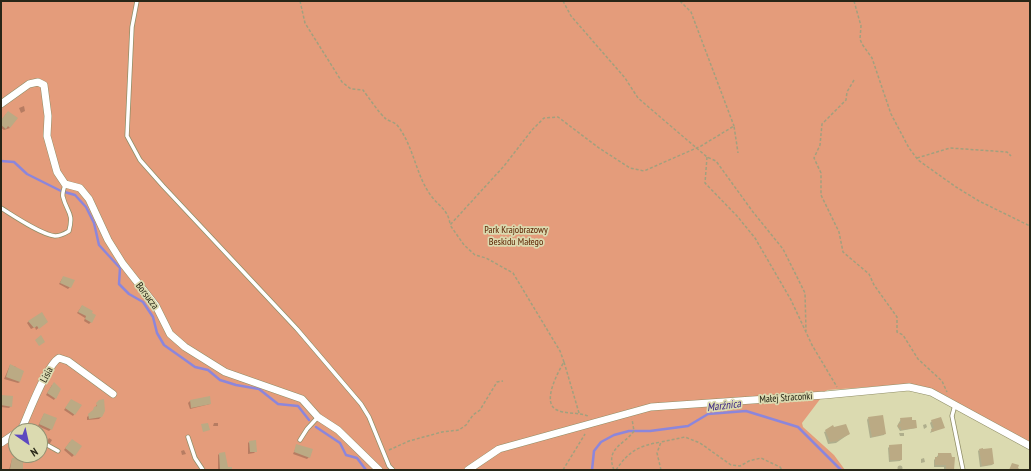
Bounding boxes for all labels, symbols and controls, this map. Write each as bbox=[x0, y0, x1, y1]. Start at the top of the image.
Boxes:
park label: Park Krajobrazowy Beskidu Małego bbox=[484, 224, 548, 248]
street label: Borsucza bbox=[133, 280, 161, 312]
street label: Lisia bbox=[38, 365, 56, 385]
street label: Małej Straconki bbox=[759, 390, 813, 406]
water label: Marźnica bbox=[706, 397, 742, 415]
north arrow bbox=[8, 423, 48, 463]
text: N bbox=[28, 445, 41, 460]

